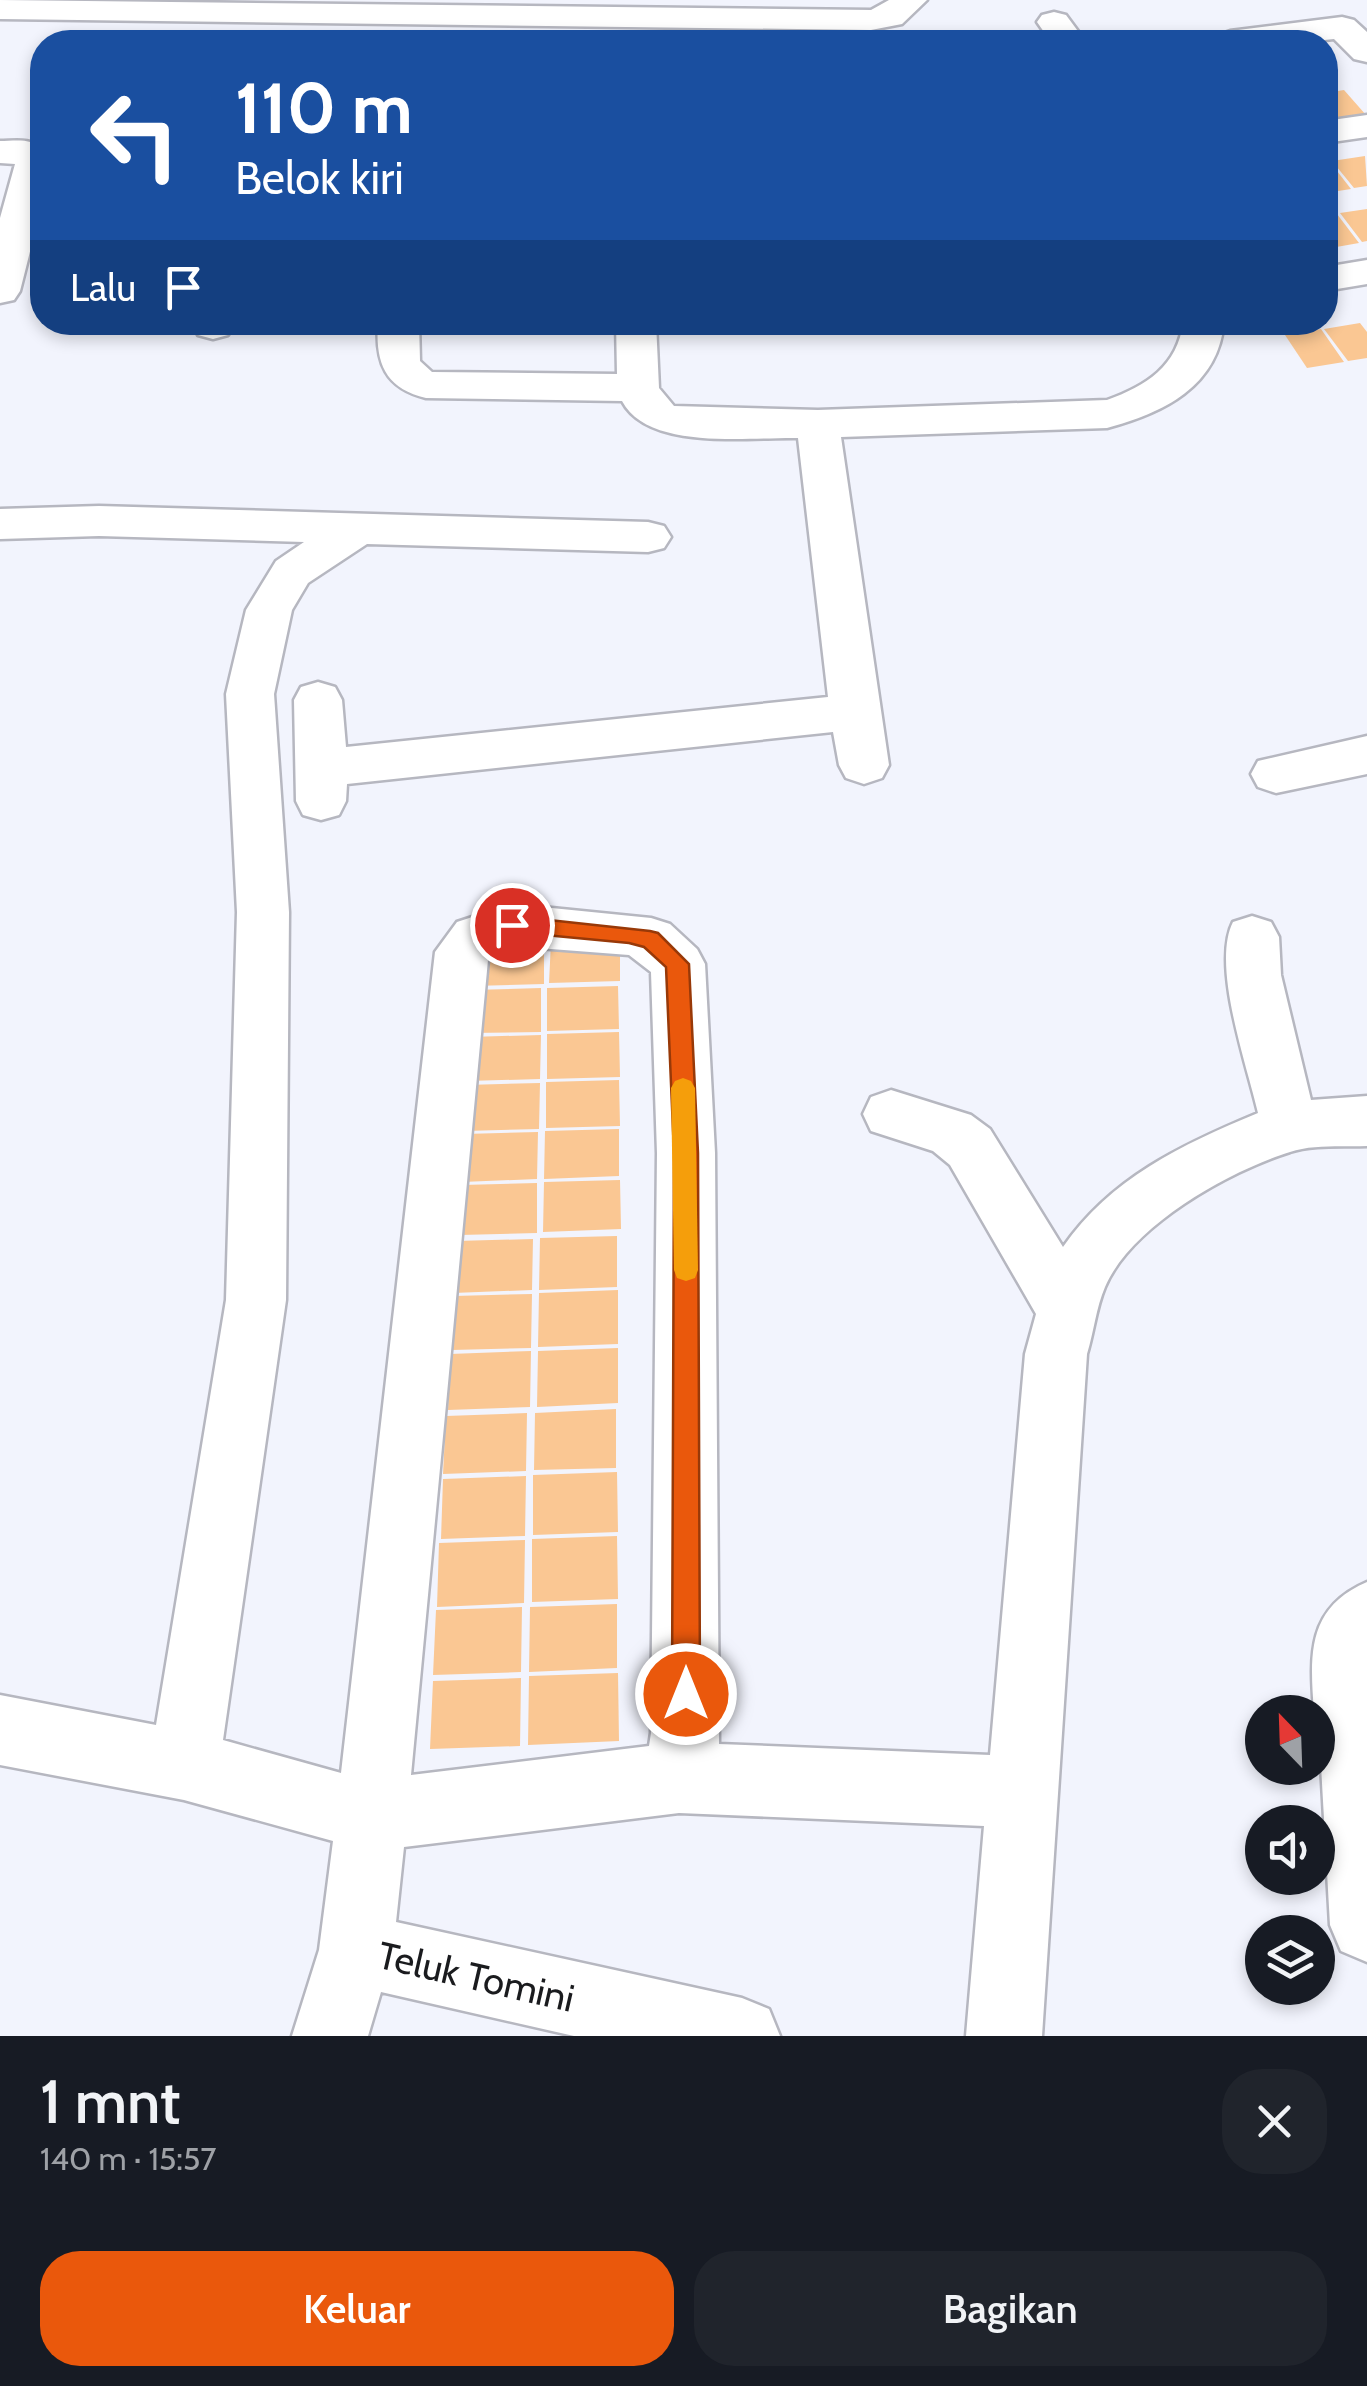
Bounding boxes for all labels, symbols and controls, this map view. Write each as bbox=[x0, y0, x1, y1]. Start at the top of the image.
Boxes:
text: 110 m bbox=[235, 65, 413, 151]
icon: left bbox=[70, 70, 200, 200]
text: Belok kiri bbox=[235, 151, 404, 205]
icon: arrive bbox=[156, 260, 211, 315]
text: Lalu bbox=[70, 264, 136, 311]
pin bbox=[470, 883, 555, 968]
icon: arrive bbox=[485, 898, 540, 953]
position arrow bbox=[634, 1642, 738, 1746]
north arrow bbox=[1245, 1695, 1335, 1785]
map controls bbox=[1245, 1695, 1335, 2005]
button: sound bbox=[1245, 1805, 1335, 1895]
button: layers bbox=[1245, 1915, 1335, 2005]
street label: Teluk Tomini bbox=[373, 1931, 579, 2022]
text: 1 mnt bbox=[40, 2065, 180, 2138]
button: close bbox=[1222, 2069, 1327, 2174]
text: 140 m · 15:57 bbox=[40, 2139, 216, 2178]
button: Keluar bbox=[40, 2251, 674, 2366]
button: Bagikan bbox=[694, 2251, 1327, 2366]

